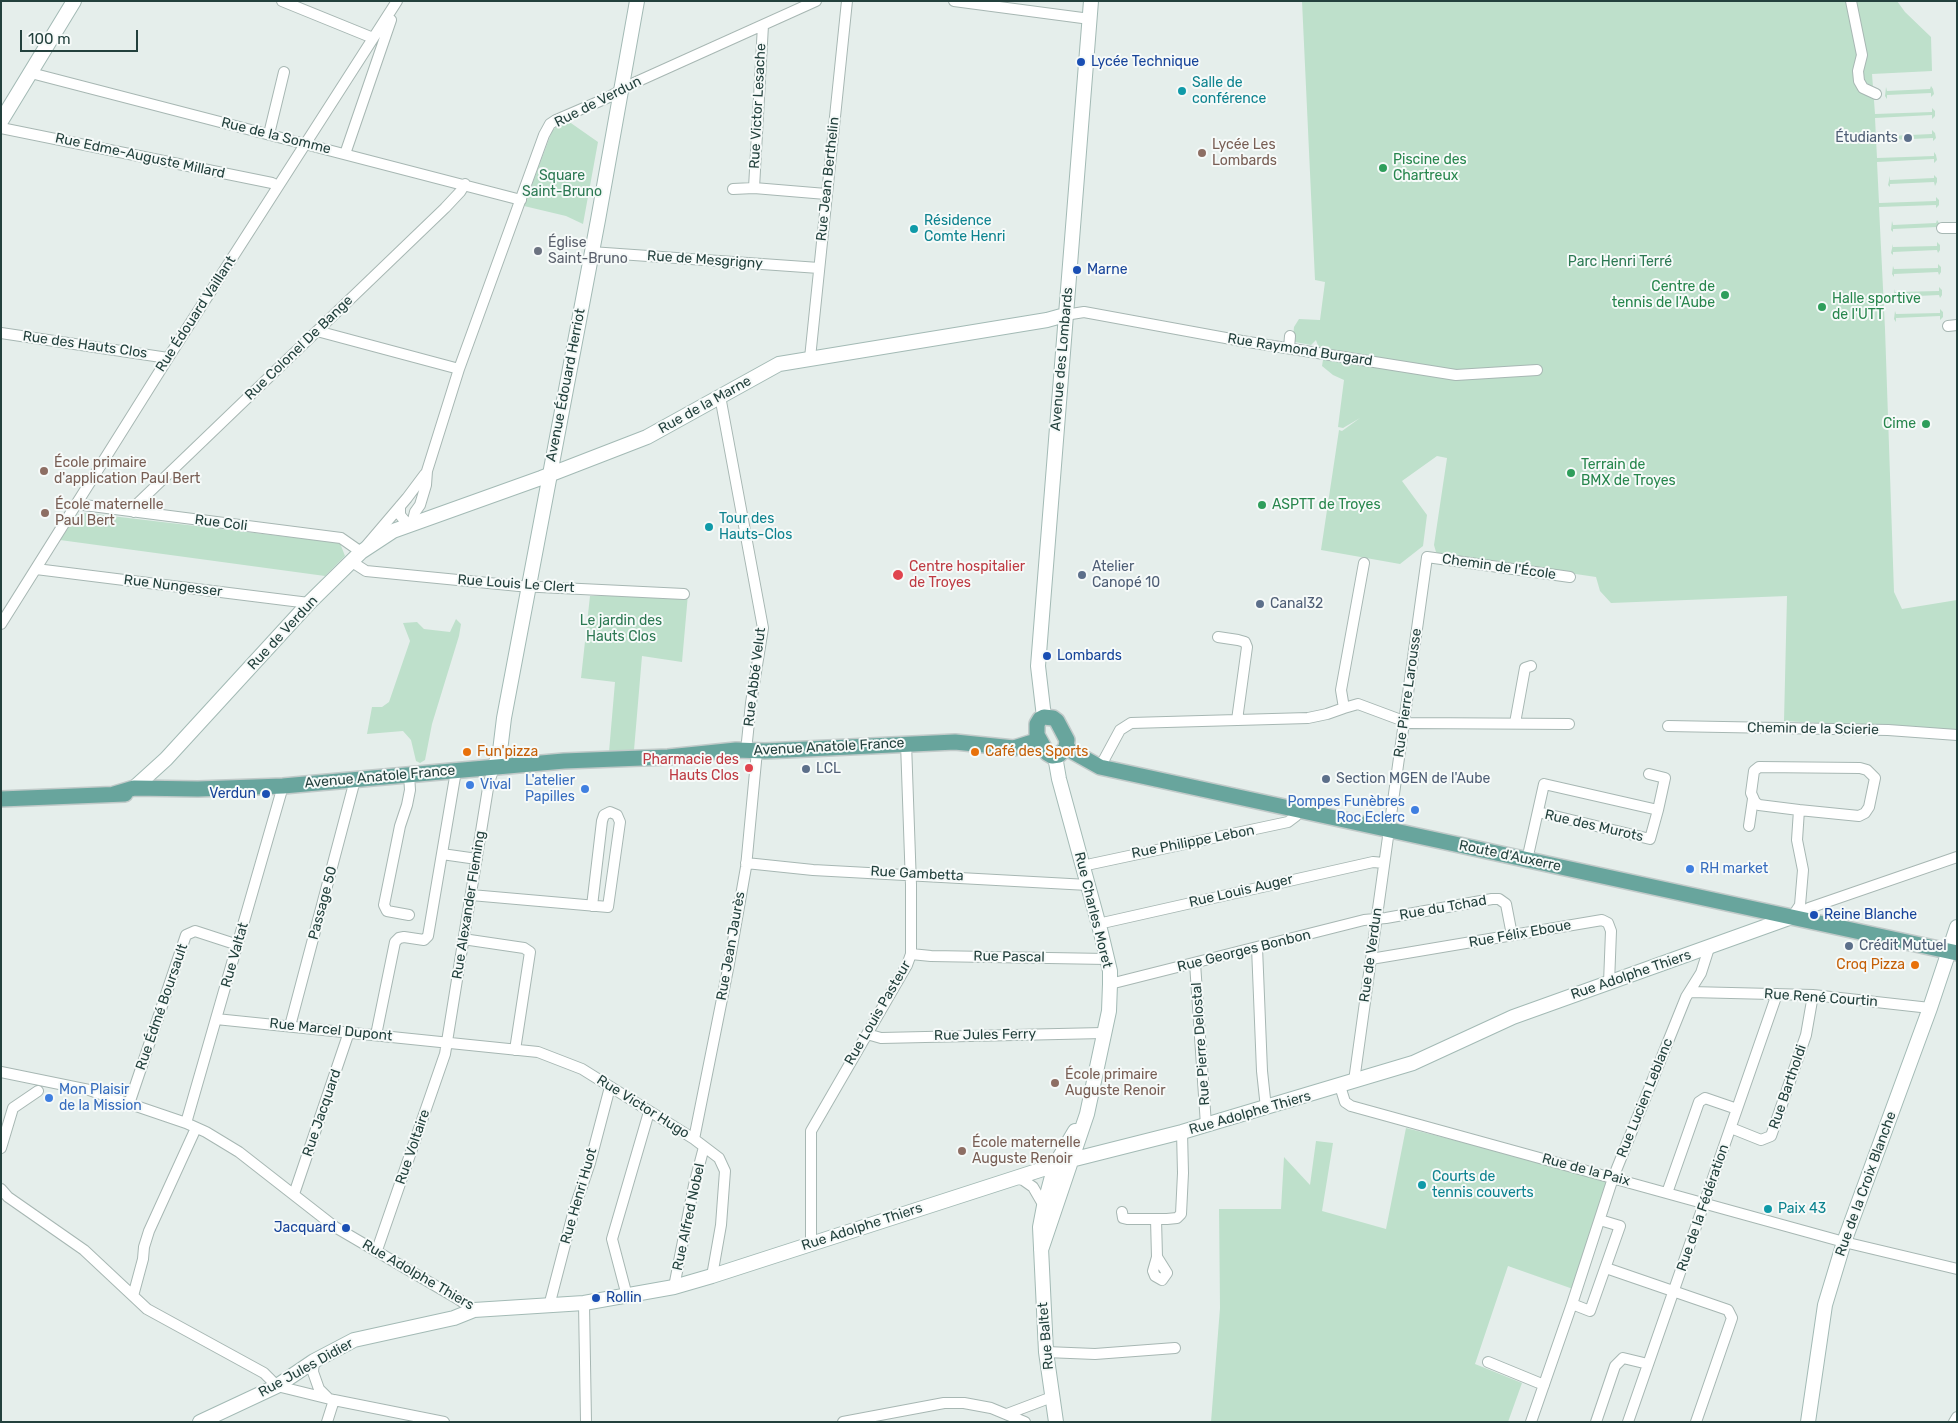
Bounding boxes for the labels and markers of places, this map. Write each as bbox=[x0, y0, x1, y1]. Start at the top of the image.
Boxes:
place label: Lycée Technique bbox=[1091, 54, 1199, 70]
marker: Lycée Technique bbox=[1075, 56, 1087, 68]
place label: Salle de conférence bbox=[1192, 75, 1266, 108]
marker: Salle de conférence bbox=[1176, 85, 1188, 97]
place label: Étudiants bbox=[1835, 130, 1898, 146]
marker: Étudiants bbox=[1902, 132, 1914, 144]
place label: Lycée Les Lombards bbox=[1212, 137, 1277, 170]
marker: Lycée Les Lombards bbox=[1196, 147, 1208, 159]
place label: Piscine des Chartreux bbox=[1393, 152, 1467, 184]
marker: Piscine des Chartreux bbox=[1377, 162, 1389, 174]
place label: Résidence Comte Henri bbox=[924, 213, 1005, 246]
marker: Résidence Comte Henri bbox=[908, 223, 920, 235]
place label: Église Saint-Bruno bbox=[548, 235, 628, 268]
marker: Église Saint-Bruno bbox=[532, 245, 544, 257]
place label: Marne bbox=[1087, 262, 1127, 278]
marker: Marne bbox=[1071, 264, 1083, 276]
place label: Centre de tennis de l'Aube bbox=[1612, 279, 1715, 312]
marker: Centre de tennis de l'Aube bbox=[1719, 289, 1731, 301]
place label: Halle sportive de l'UTT bbox=[1832, 291, 1921, 324]
marker: Halle sportive de l'UTT bbox=[1816, 301, 1828, 313]
place label: Cime bbox=[1883, 416, 1916, 432]
marker: Cime bbox=[1920, 418, 1932, 430]
place label: École primaire d'application Paul Bert bbox=[54, 455, 200, 488]
place label: Terrain de BMX de Troyes bbox=[1581, 457, 1676, 490]
marker: École primaire d'application Paul Bert bbox=[38, 465, 50, 477]
marker: Terrain de BMX de Troyes bbox=[1565, 467, 1577, 479]
place label: École maternelle Paul Bert bbox=[55, 497, 164, 530]
place label: ASPTT de Troyes bbox=[1272, 497, 1381, 513]
marker: ASPTT de Troyes bbox=[1256, 499, 1268, 511]
marker: École maternelle Paul Bert bbox=[39, 507, 51, 519]
place label: Tour des Hauts-Clos bbox=[719, 511, 792, 544]
marker: Tour des Hauts-Clos bbox=[703, 521, 715, 533]
place label: Centre hospitalier de Troyes bbox=[909, 559, 1025, 592]
place label: Atelier Canopé 10 bbox=[1092, 559, 1160, 592]
marker: Centre hospitalier de Troyes bbox=[891, 568, 905, 582]
marker: Atelier Canopé 10 bbox=[1076, 569, 1088, 581]
place label: Canal32 bbox=[1270, 596, 1323, 612]
marker: Canal32 bbox=[1254, 598, 1266, 610]
place label: Lombards bbox=[1057, 648, 1122, 664]
marker: Lombards bbox=[1041, 650, 1053, 662]
place label: Fun'pizza bbox=[477, 744, 538, 760]
place label: Café des Sports bbox=[985, 744, 1088, 760]
marker: Fun'pizza bbox=[461, 746, 473, 758]
marker: Café des Sports bbox=[969, 746, 981, 758]
place label: Pharmacie des Hauts Clos bbox=[643, 752, 739, 784]
place label: LCL bbox=[816, 761, 841, 777]
marker: Pharmacie des Hauts Clos bbox=[743, 762, 755, 774]
marker: LCL bbox=[800, 763, 812, 775]
place label: Section MGEN de l'Aube bbox=[1336, 771, 1490, 787]
place label: L'atelier Papilles bbox=[525, 773, 575, 806]
marker: Section MGEN de l'Aube bbox=[1320, 773, 1332, 785]
place label: Vival bbox=[480, 777, 511, 793]
marker: Vival bbox=[464, 779, 476, 791]
marker: L'atelier Papilles bbox=[579, 783, 591, 795]
place label: Verdun bbox=[209, 786, 256, 802]
marker: Verdun bbox=[260, 788, 272, 800]
place label: Pompes Funèbres Roc Eclerc bbox=[1288, 794, 1405, 826]
marker: Pompes Funèbres Roc Eclerc bbox=[1409, 804, 1421, 816]
place label: RH market bbox=[1700, 861, 1768, 877]
marker: RH market bbox=[1684, 863, 1696, 875]
place label: Reine Blanche bbox=[1824, 907, 1917, 923]
marker: Reine Blanche bbox=[1808, 909, 1820, 921]
place label: Crédit Mutuel bbox=[1859, 938, 1947, 954]
marker: Crédit Mutuel bbox=[1843, 940, 1855, 952]
place label: Croq Pizza bbox=[1836, 957, 1905, 973]
marker: Croq Pizza bbox=[1909, 959, 1921, 971]
place label: École primaire Auguste Renoir bbox=[1065, 1067, 1166, 1100]
marker: École primaire Auguste Renoir bbox=[1049, 1077, 1061, 1089]
place label: Mon Plaisir de la Mission bbox=[59, 1082, 142, 1114]
marker: Mon Plaisir de la Mission bbox=[43, 1092, 55, 1104]
place label: École maternelle Auguste Renoir bbox=[972, 1135, 1081, 1168]
marker: École maternelle Auguste Renoir bbox=[956, 1145, 968, 1157]
place label: Courts de tennis couverts bbox=[1432, 1169, 1534, 1202]
marker: Courts de tennis couverts bbox=[1416, 1179, 1428, 1191]
place label: Paix 43 bbox=[1778, 1201, 1826, 1217]
marker: Paix 43 bbox=[1762, 1203, 1774, 1215]
place label: Jacquard bbox=[274, 1220, 336, 1236]
marker: Jacquard bbox=[340, 1222, 352, 1234]
place label: Rollin bbox=[606, 1290, 642, 1306]
marker: Rollin bbox=[590, 1292, 602, 1304]

